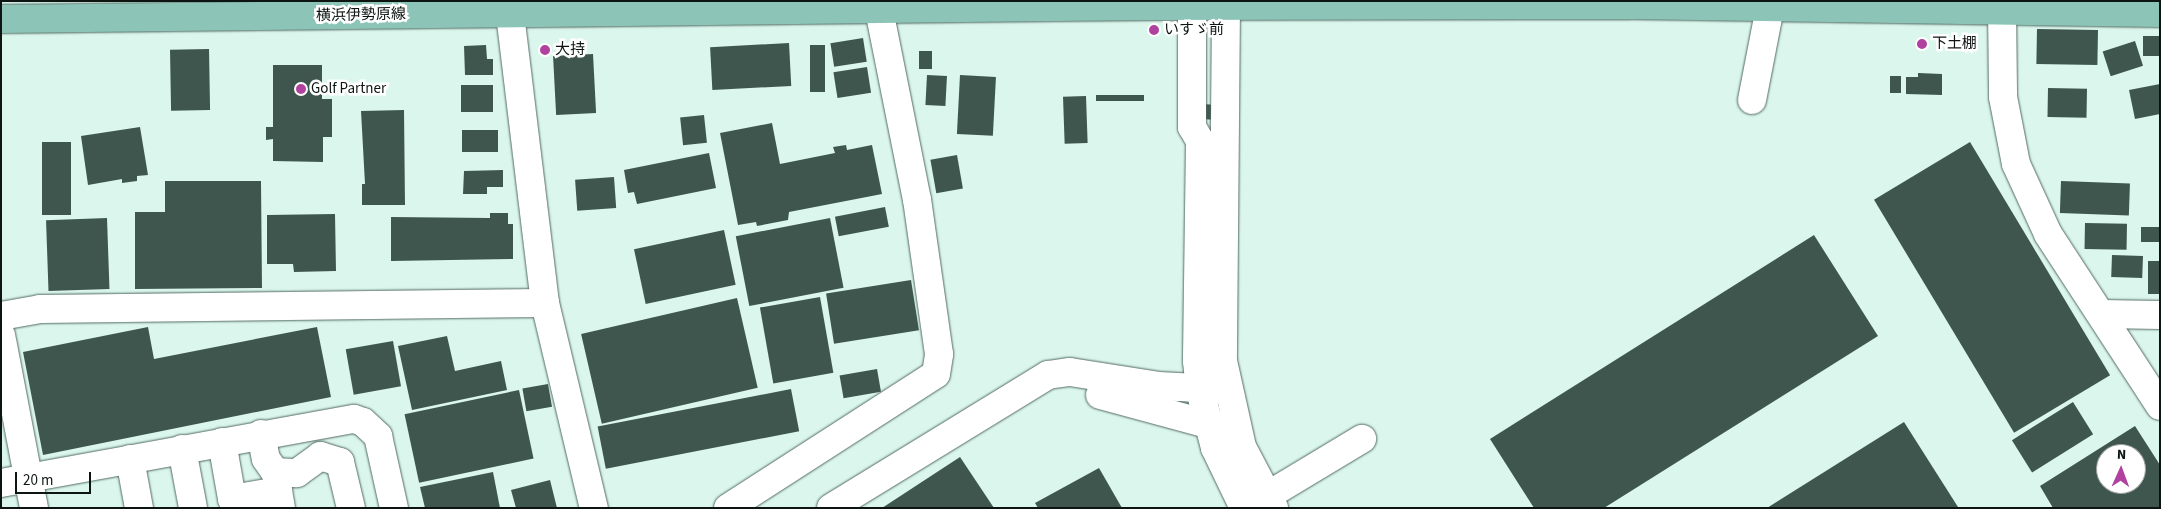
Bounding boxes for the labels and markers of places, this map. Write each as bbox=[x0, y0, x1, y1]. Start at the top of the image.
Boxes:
place label: いすゞ前 bbox=[1164, 21, 1224, 39]
marker: いすゞ前 bbox=[1148, 24, 1160, 36]
place label: 下土棚 bbox=[1932, 35, 1977, 53]
marker: 下土棚 bbox=[1916, 38, 1928, 50]
place label: 大持 bbox=[555, 41, 585, 59]
marker: 大持 bbox=[539, 44, 551, 56]
place label: Golf Partner bbox=[311, 80, 386, 98]
marker: Golf Partner bbox=[295, 83, 307, 95]

